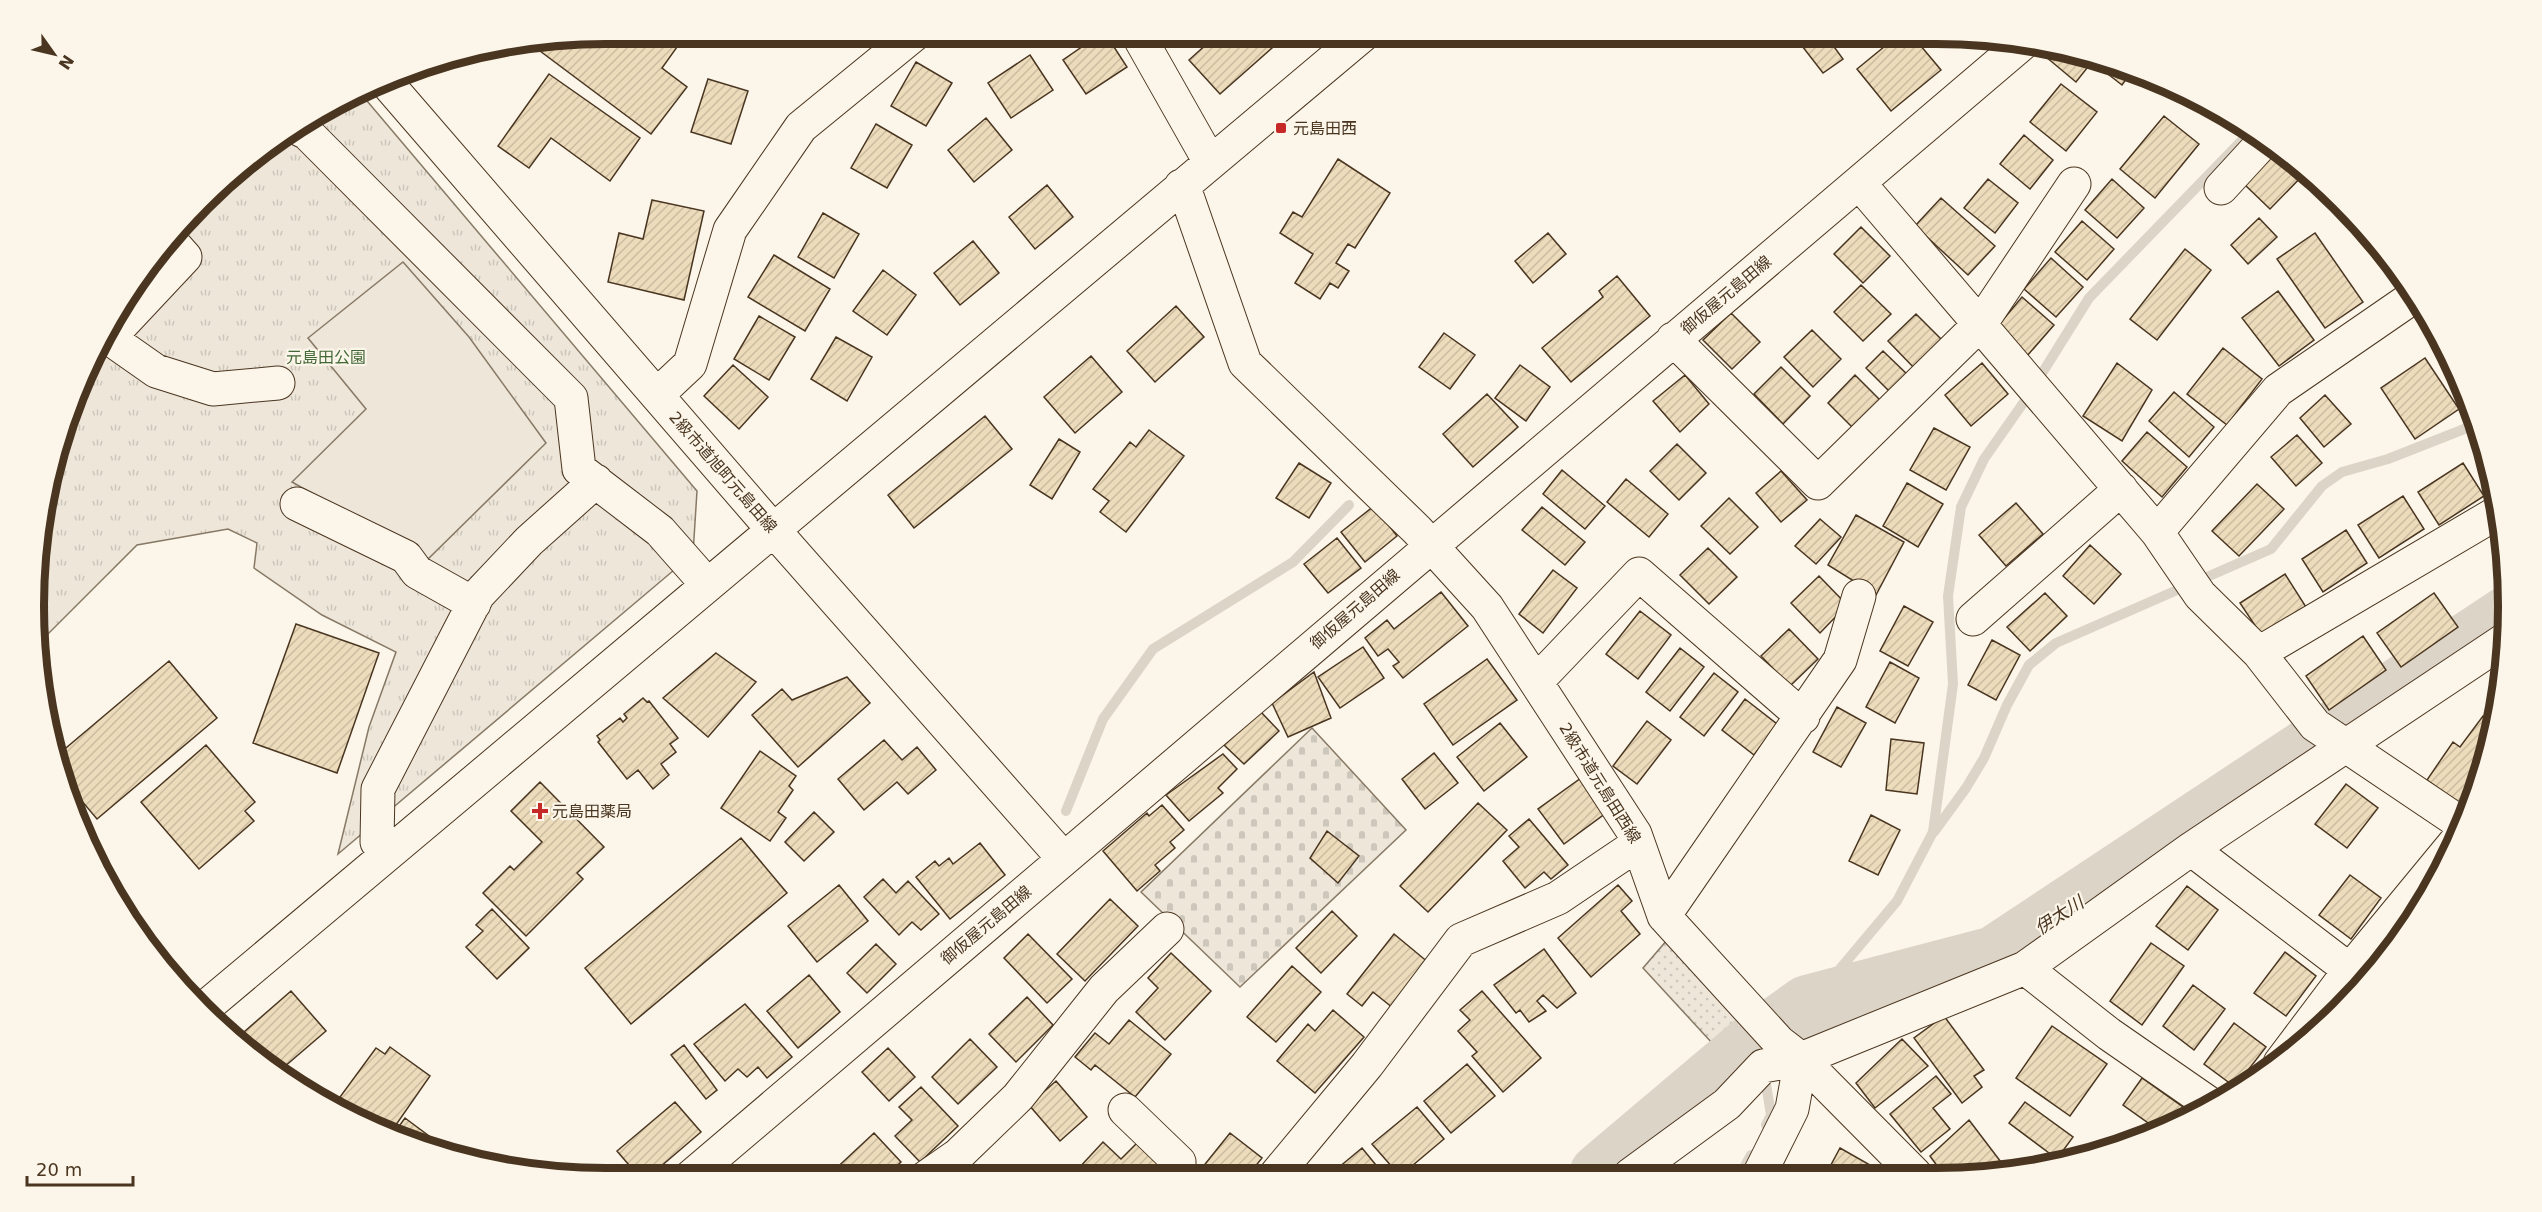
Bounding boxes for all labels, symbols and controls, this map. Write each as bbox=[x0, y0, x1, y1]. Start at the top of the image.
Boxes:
north arrow bbox=[24, 24, 84, 84]
text: N bbox=[54, 51, 78, 73]
place label: 元島田西 bbox=[1293, 119, 1357, 138]
marker: 元島田西 bbox=[1274, 121, 1288, 135]
street label: 御仮屋元島田線 bbox=[1677, 252, 1775, 338]
park label: 元島田公園 bbox=[286, 348, 366, 367]
street label: 2級市道旭町元島田線 bbox=[665, 408, 781, 536]
street label: 御仮屋元島田線 bbox=[1306, 565, 1404, 653]
street label: 2級市道元島田西線 bbox=[1555, 719, 1645, 847]
place label: 元島田薬局 bbox=[552, 802, 632, 821]
marker: 元島田薬局 bbox=[533, 804, 547, 818]
street label: 御仮屋元島田線 bbox=[937, 882, 1035, 968]
water label: 伊太川 bbox=[2031, 890, 2089, 939]
scale bar bbox=[27, 1149, 134, 1187]
text: 20 m bbox=[36, 1159, 82, 1180]

